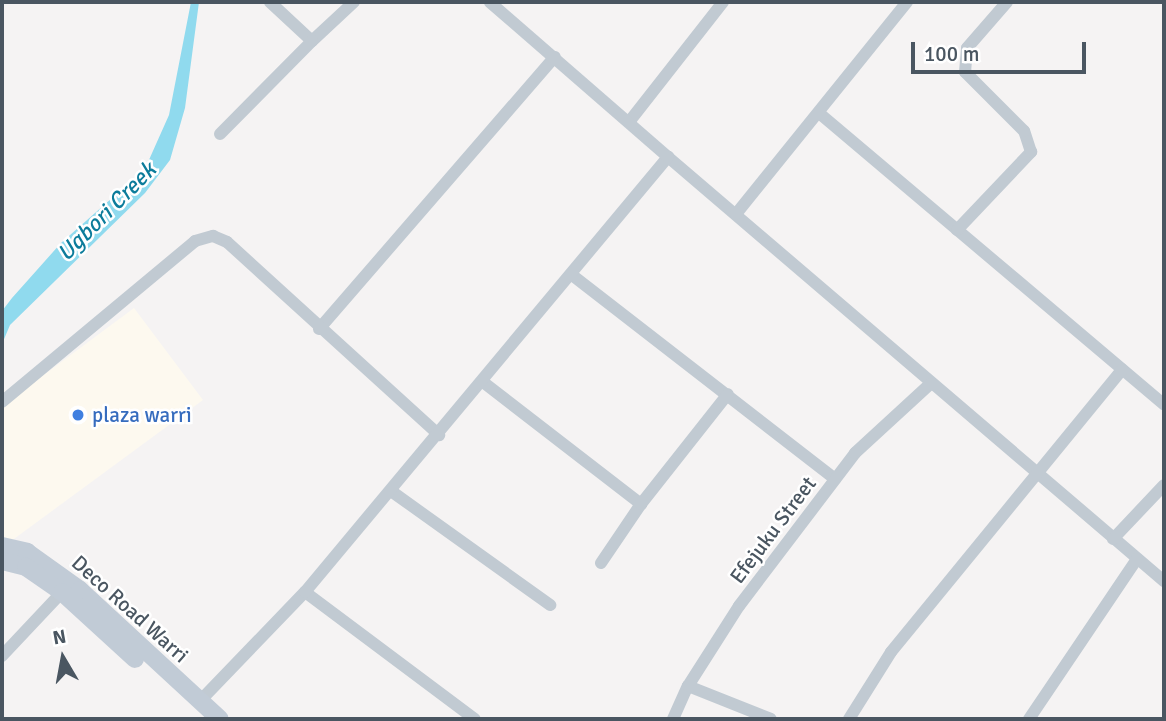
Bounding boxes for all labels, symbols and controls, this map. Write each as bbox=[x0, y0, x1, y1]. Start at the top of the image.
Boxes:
scale bar bbox=[914, 28, 1089, 72]
text: 100 m bbox=[924, 41, 979, 67]
water label: Ugbori Creek bbox=[52, 157, 162, 267]
place label: plaza warri bbox=[92, 402, 192, 428]
marker: plaza warri bbox=[70, 407, 86, 423]
street label: Efejuku Street bbox=[725, 472, 821, 588]
street label: Deco Road Warri bbox=[66, 550, 194, 668]
north arrow bbox=[28, 623, 98, 693]
text: N bbox=[51, 624, 68, 650]

